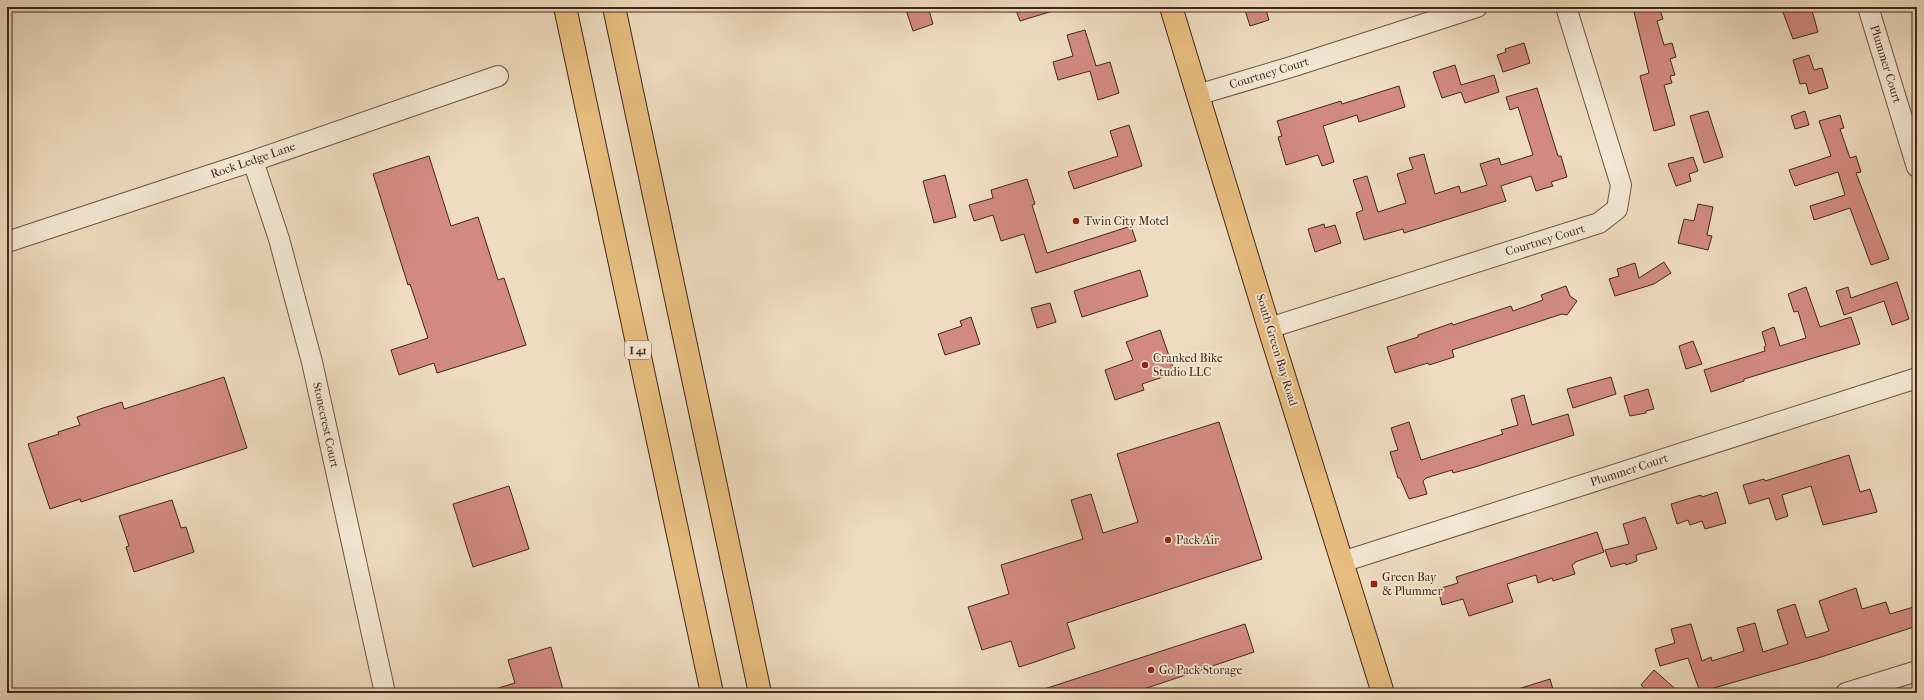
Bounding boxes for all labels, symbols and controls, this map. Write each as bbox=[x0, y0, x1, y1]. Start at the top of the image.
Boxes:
street label: Plummer Court bbox=[1867, 23, 1905, 105]
street label: Courtney Court bbox=[1228, 54, 1311, 92]
street label: Rock Ledge Lane bbox=[209, 139, 297, 181]
place label: Twin City Motel bbox=[1084, 214, 1170, 228]
marker: Twin City Motel bbox=[1071, 216, 1081, 226]
street label: Courtney Court bbox=[1504, 221, 1587, 259]
street label: South Green Bay Road bbox=[1253, 292, 1301, 408]
road number: I 41 bbox=[625, 341, 651, 359]
place label: Cranked Bike Studio LLC bbox=[1153, 351, 1223, 379]
marker: Cranked Bike Studio LLC bbox=[1140, 360, 1150, 370]
street label: Stonecrest Court bbox=[310, 381, 342, 470]
street label: Plummer Court bbox=[1588, 451, 1670, 489]
place label: Pack Air bbox=[1176, 533, 1220, 547]
marker: Pack Air bbox=[1163, 535, 1173, 545]
place label: Green Bay & Plummer bbox=[1382, 570, 1444, 598]
marker: Green Bay & Plummer bbox=[1369, 579, 1379, 589]
place label: Go Pack Storage bbox=[1159, 663, 1242, 677]
marker: Go Pack Storage bbox=[1146, 665, 1156, 675]

